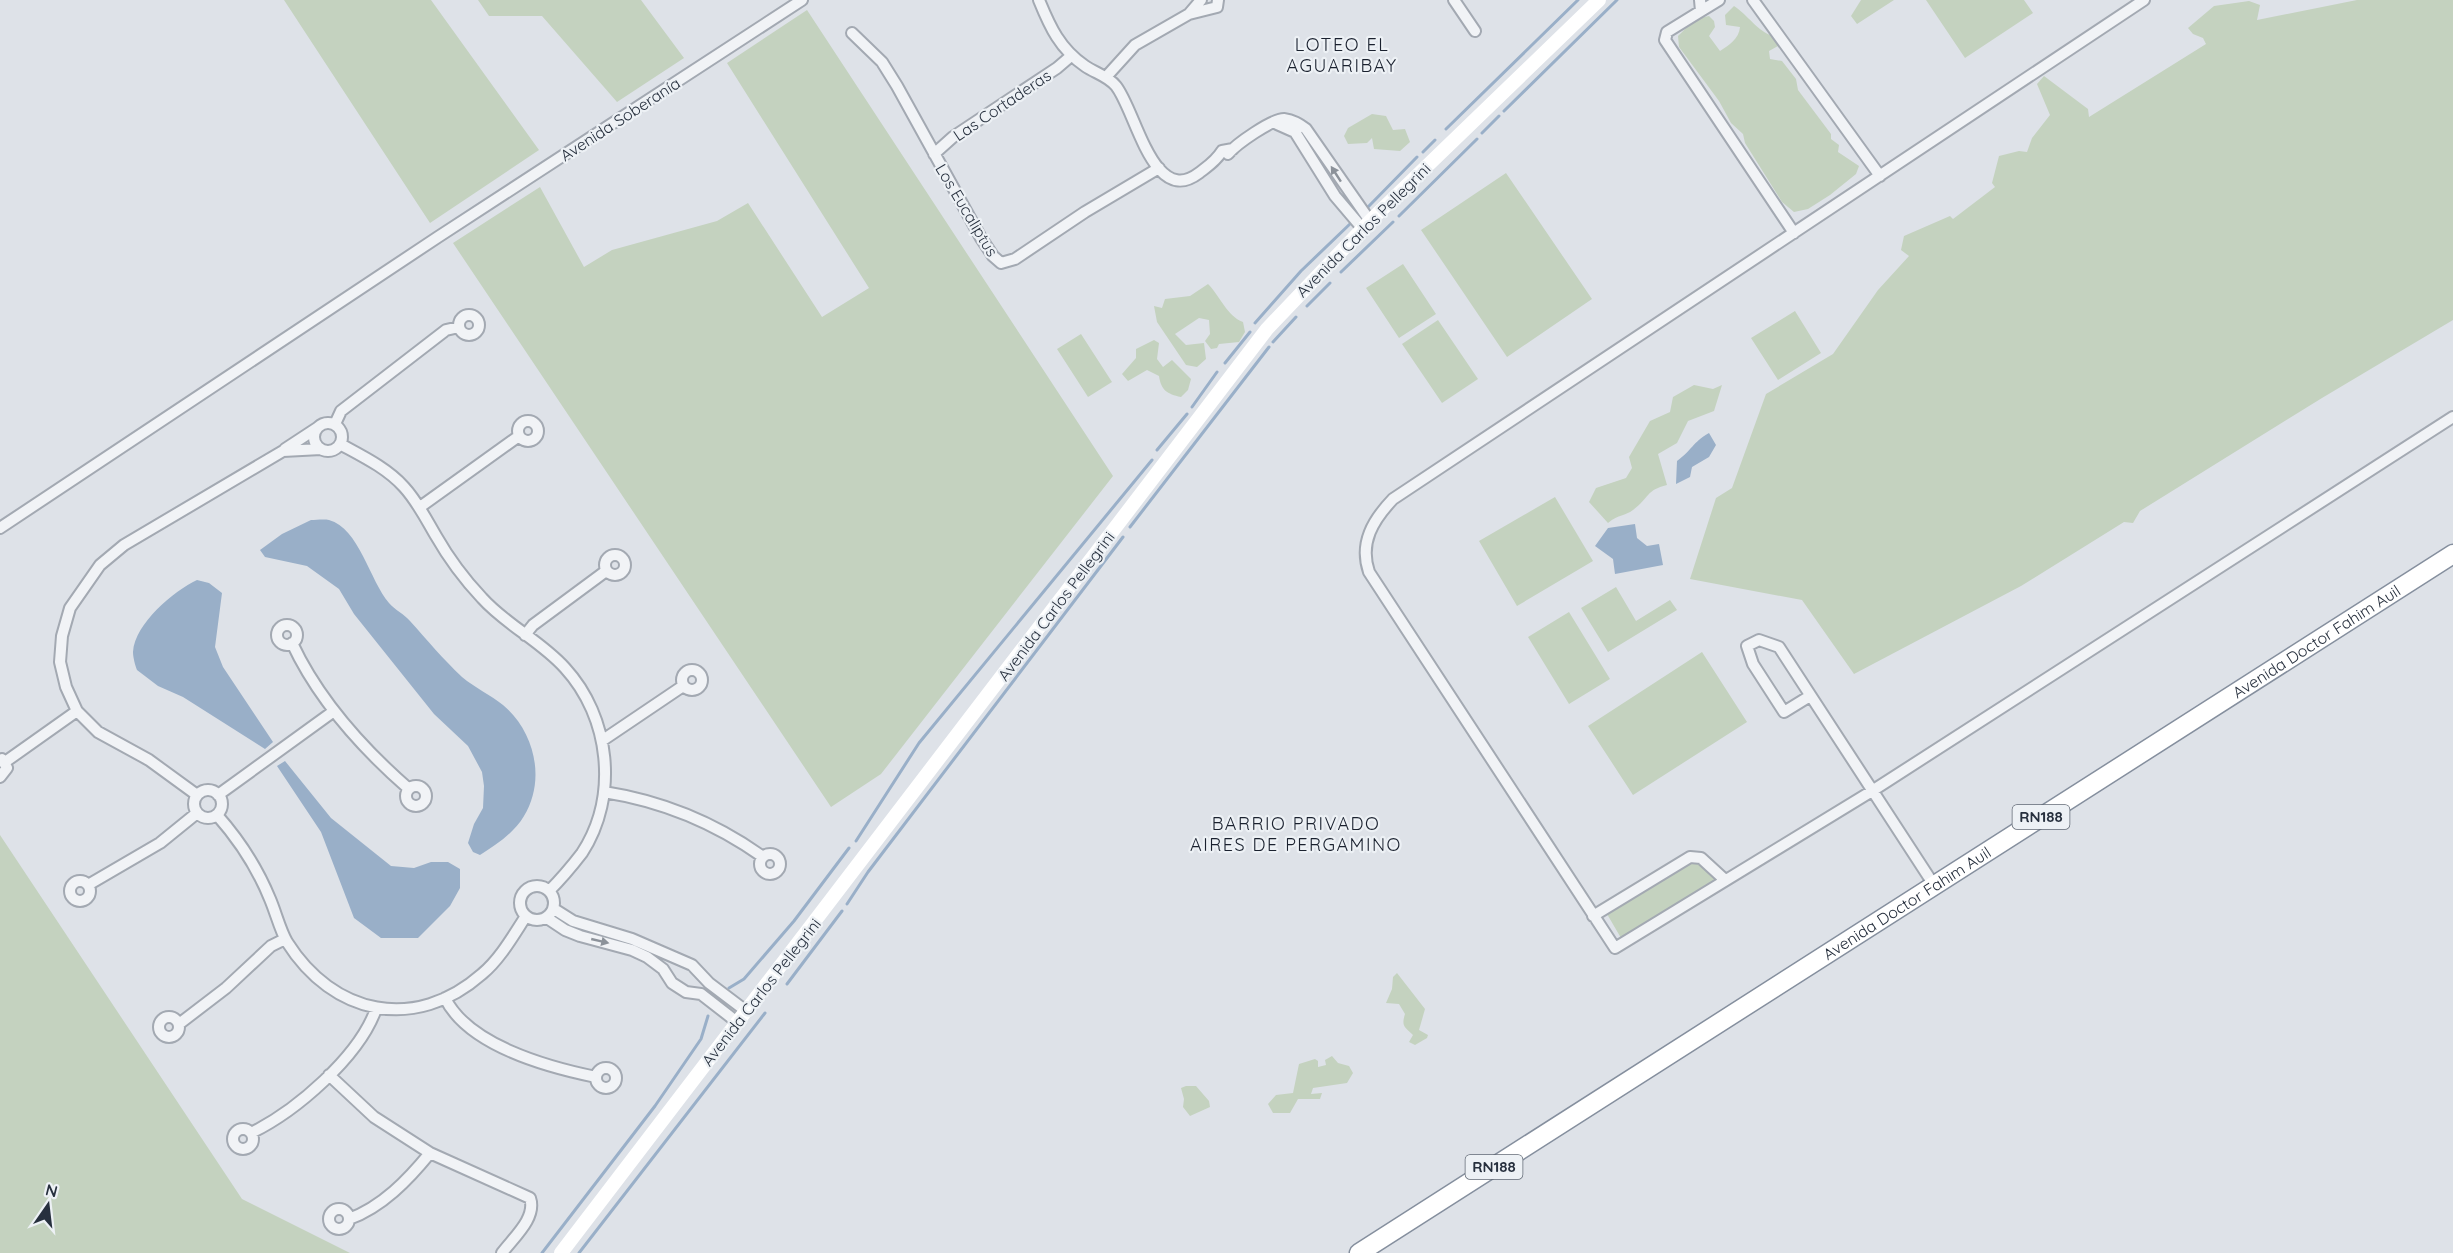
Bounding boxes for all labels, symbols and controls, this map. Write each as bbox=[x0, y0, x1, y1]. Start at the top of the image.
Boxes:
district label: LOTEO EL AGUARIBAY bbox=[1286, 33, 1398, 77]
street label: Las Cortaderas bbox=[949, 65, 1055, 145]
street label: Avenida Soberanía bbox=[556, 73, 684, 165]
street label: Avenida Carlos Pellegrini bbox=[1292, 159, 1434, 301]
street label: Los Eucaliptus bbox=[931, 160, 1003, 260]
one-way arrow bbox=[1330, 166, 1341, 182]
street label: Avenida Carlos Pellegrini bbox=[993, 527, 1119, 685]
street label: Avenida Doctor Fahim Auil bbox=[2229, 580, 2404, 702]
road number: RN188 bbox=[2012, 805, 2070, 829]
district label: BARRIO PRIVADO AIRES DE PERGAMINO bbox=[1190, 812, 1402, 856]
street label: Avenida Doctor Fahim Auil bbox=[1819, 842, 1994, 964]
street label: Avenida Carlos Pellegrini bbox=[697, 914, 825, 1070]
one-way arrow bbox=[591, 937, 609, 947]
road number: RN188 bbox=[1466, 1155, 1522, 1179]
north arrow bbox=[18, 1175, 78, 1235]
text: N bbox=[44, 1179, 60, 1202]

